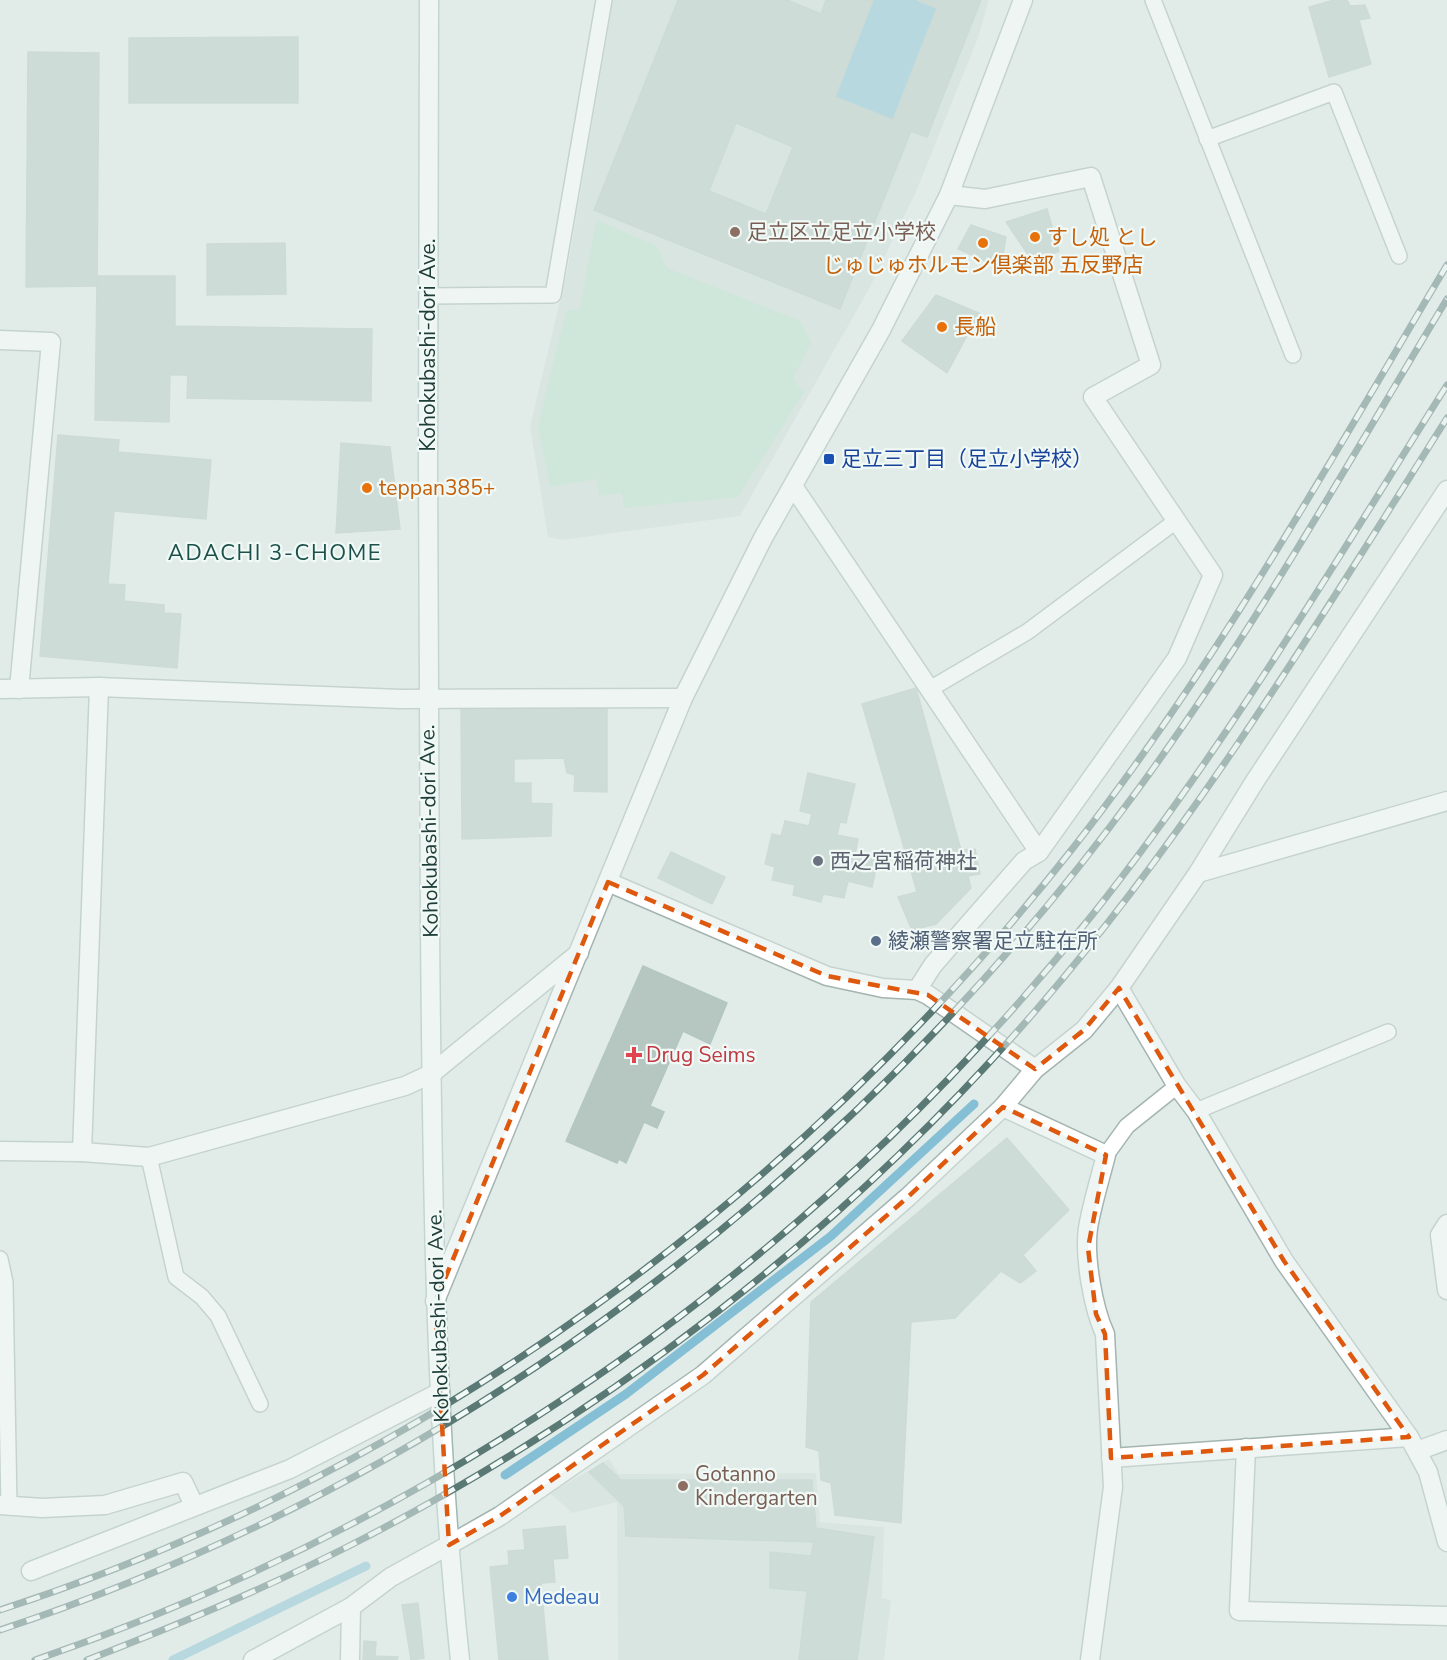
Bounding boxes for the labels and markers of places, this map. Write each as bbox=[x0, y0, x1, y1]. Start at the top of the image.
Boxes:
place label: 足立区立足立小学校 bbox=[747, 218, 936, 246]
place label: すし処 とし bbox=[1047, 223, 1157, 251]
marker: 足立区立足立小学校 bbox=[728, 225, 742, 239]
marker: すし処 とし bbox=[1028, 230, 1042, 244]
marker: じゅじゅホルモン倶楽部 五反野店 bbox=[976, 236, 990, 250]
place label: じゅじゅホルモン倶楽部 五反野店 bbox=[823, 251, 1143, 279]
place label: 長船 bbox=[954, 313, 996, 341]
marker: 長船 bbox=[935, 320, 949, 334]
place label: 足立三丁目（足立小学校） bbox=[841, 445, 1093, 473]
marker: 足立三丁目（足立小学校） bbox=[822, 452, 836, 466]
place label: teppan385+ bbox=[379, 474, 495, 502]
marker: teppan385+ bbox=[360, 481, 374, 495]
place label: 西之宮稲荷神社 bbox=[830, 847, 977, 875]
marker: 西之宮稲荷神社 bbox=[811, 854, 825, 868]
place label: 綾瀬警察署足立駐在所 bbox=[888, 927, 1098, 955]
marker: 綾瀬警察署足立駐在所 bbox=[869, 934, 883, 948]
place label: Drug Seims bbox=[646, 1041, 756, 1069]
marker: Drug Seims bbox=[627, 1048, 641, 1062]
place label: Gotanno Kindergarten bbox=[695, 1460, 818, 1512]
marker: Gotanno Kindergarten bbox=[676, 1479, 690, 1493]
place label: Medeau bbox=[524, 1583, 599, 1611]
marker: Medeau bbox=[505, 1590, 519, 1604]

